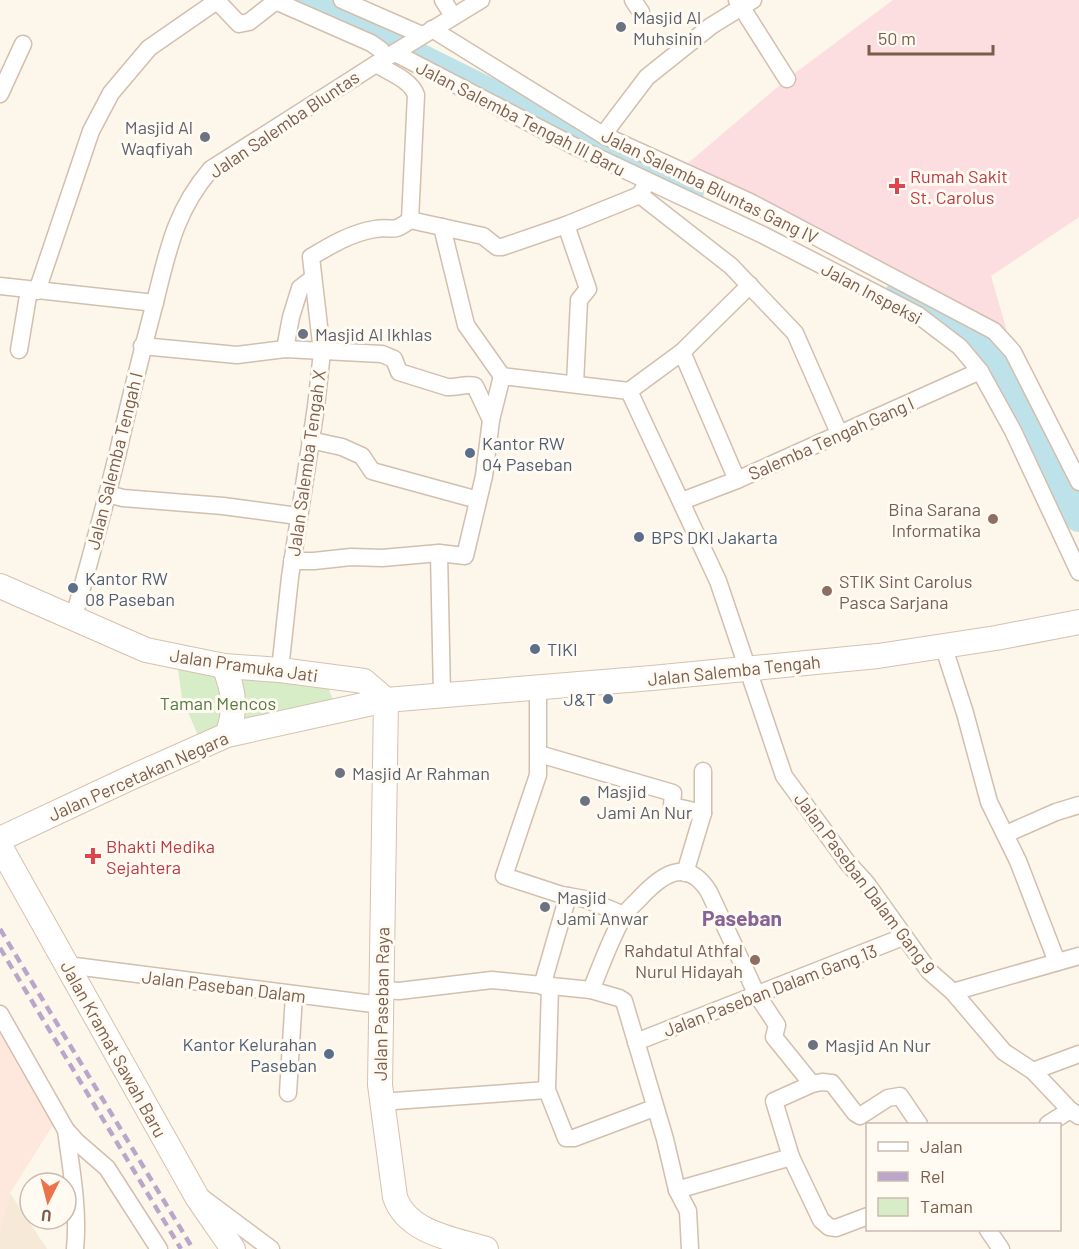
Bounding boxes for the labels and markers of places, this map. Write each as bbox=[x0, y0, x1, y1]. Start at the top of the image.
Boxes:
place label: Masjid Al Muhsinin bbox=[633, 6, 702, 49]
marker: Masjid Al Muhsinin bbox=[614, 20, 628, 34]
place label: Masjid Al Waqfiyah bbox=[121, 116, 193, 159]
marker: Masjid Al Waqfiyah bbox=[198, 130, 212, 144]
place label: Rumah Sakit St. Carolus bbox=[910, 165, 1008, 208]
marker: Rumah Sakit St. Carolus bbox=[888, 177, 906, 195]
place label: Masjid Al Ikhlas bbox=[315, 323, 432, 345]
marker: Masjid Al Ikhlas bbox=[296, 327, 310, 341]
place label: Kantor RW 04 Paseban bbox=[482, 432, 572, 475]
marker: Kantor RW 04 Paseban bbox=[463, 446, 477, 460]
place label: Bina Sarana Informatika bbox=[888, 498, 981, 541]
marker: Bina Sarana Informatika bbox=[986, 512, 1000, 526]
place label: BPS DKI Jakarta bbox=[651, 526, 778, 548]
marker: BPS DKI Jakarta bbox=[632, 530, 646, 544]
place label: Kantor RW 08 Paseban bbox=[85, 567, 175, 610]
place label: STIK Sint Carolus Pasca Sarjana bbox=[839, 570, 972, 613]
marker: Kantor RW 08 Paseban bbox=[66, 581, 80, 595]
marker: STIK Sint Carolus Pasca Sarjana bbox=[820, 584, 834, 598]
place label: TIKI bbox=[547, 638, 578, 660]
marker: TIKI bbox=[528, 642, 542, 656]
place label: J&T bbox=[564, 688, 596, 710]
marker: J&T bbox=[601, 692, 615, 706]
place label: Masjid Ar Rahman bbox=[352, 762, 490, 784]
marker: Masjid Ar Rahman bbox=[333, 766, 347, 780]
place label: Masjid Jami An Nur bbox=[597, 780, 693, 823]
marker: Masjid Jami An Nur bbox=[578, 794, 592, 808]
place label: Bhakti Medika Sejahtera bbox=[106, 835, 215, 878]
marker: Bhakti Medika Sejahtera bbox=[84, 847, 102, 865]
place label: Masjid Jami Anwar bbox=[557, 886, 649, 929]
marker: Masjid Jami Anwar bbox=[538, 900, 552, 914]
place label: Rahdatul Athfal Nurul Hidayah bbox=[624, 939, 743, 982]
marker: Rahdatul Athfal Nurul Hidayah bbox=[748, 953, 762, 967]
place label: Kantor Kelurahan Paseban bbox=[182, 1033, 317, 1076]
place label: Masjid An Nur bbox=[825, 1034, 931, 1056]
marker: Masjid An Nur bbox=[806, 1038, 820, 1052]
marker: Kantor Kelurahan Paseban bbox=[322, 1047, 336, 1061]

